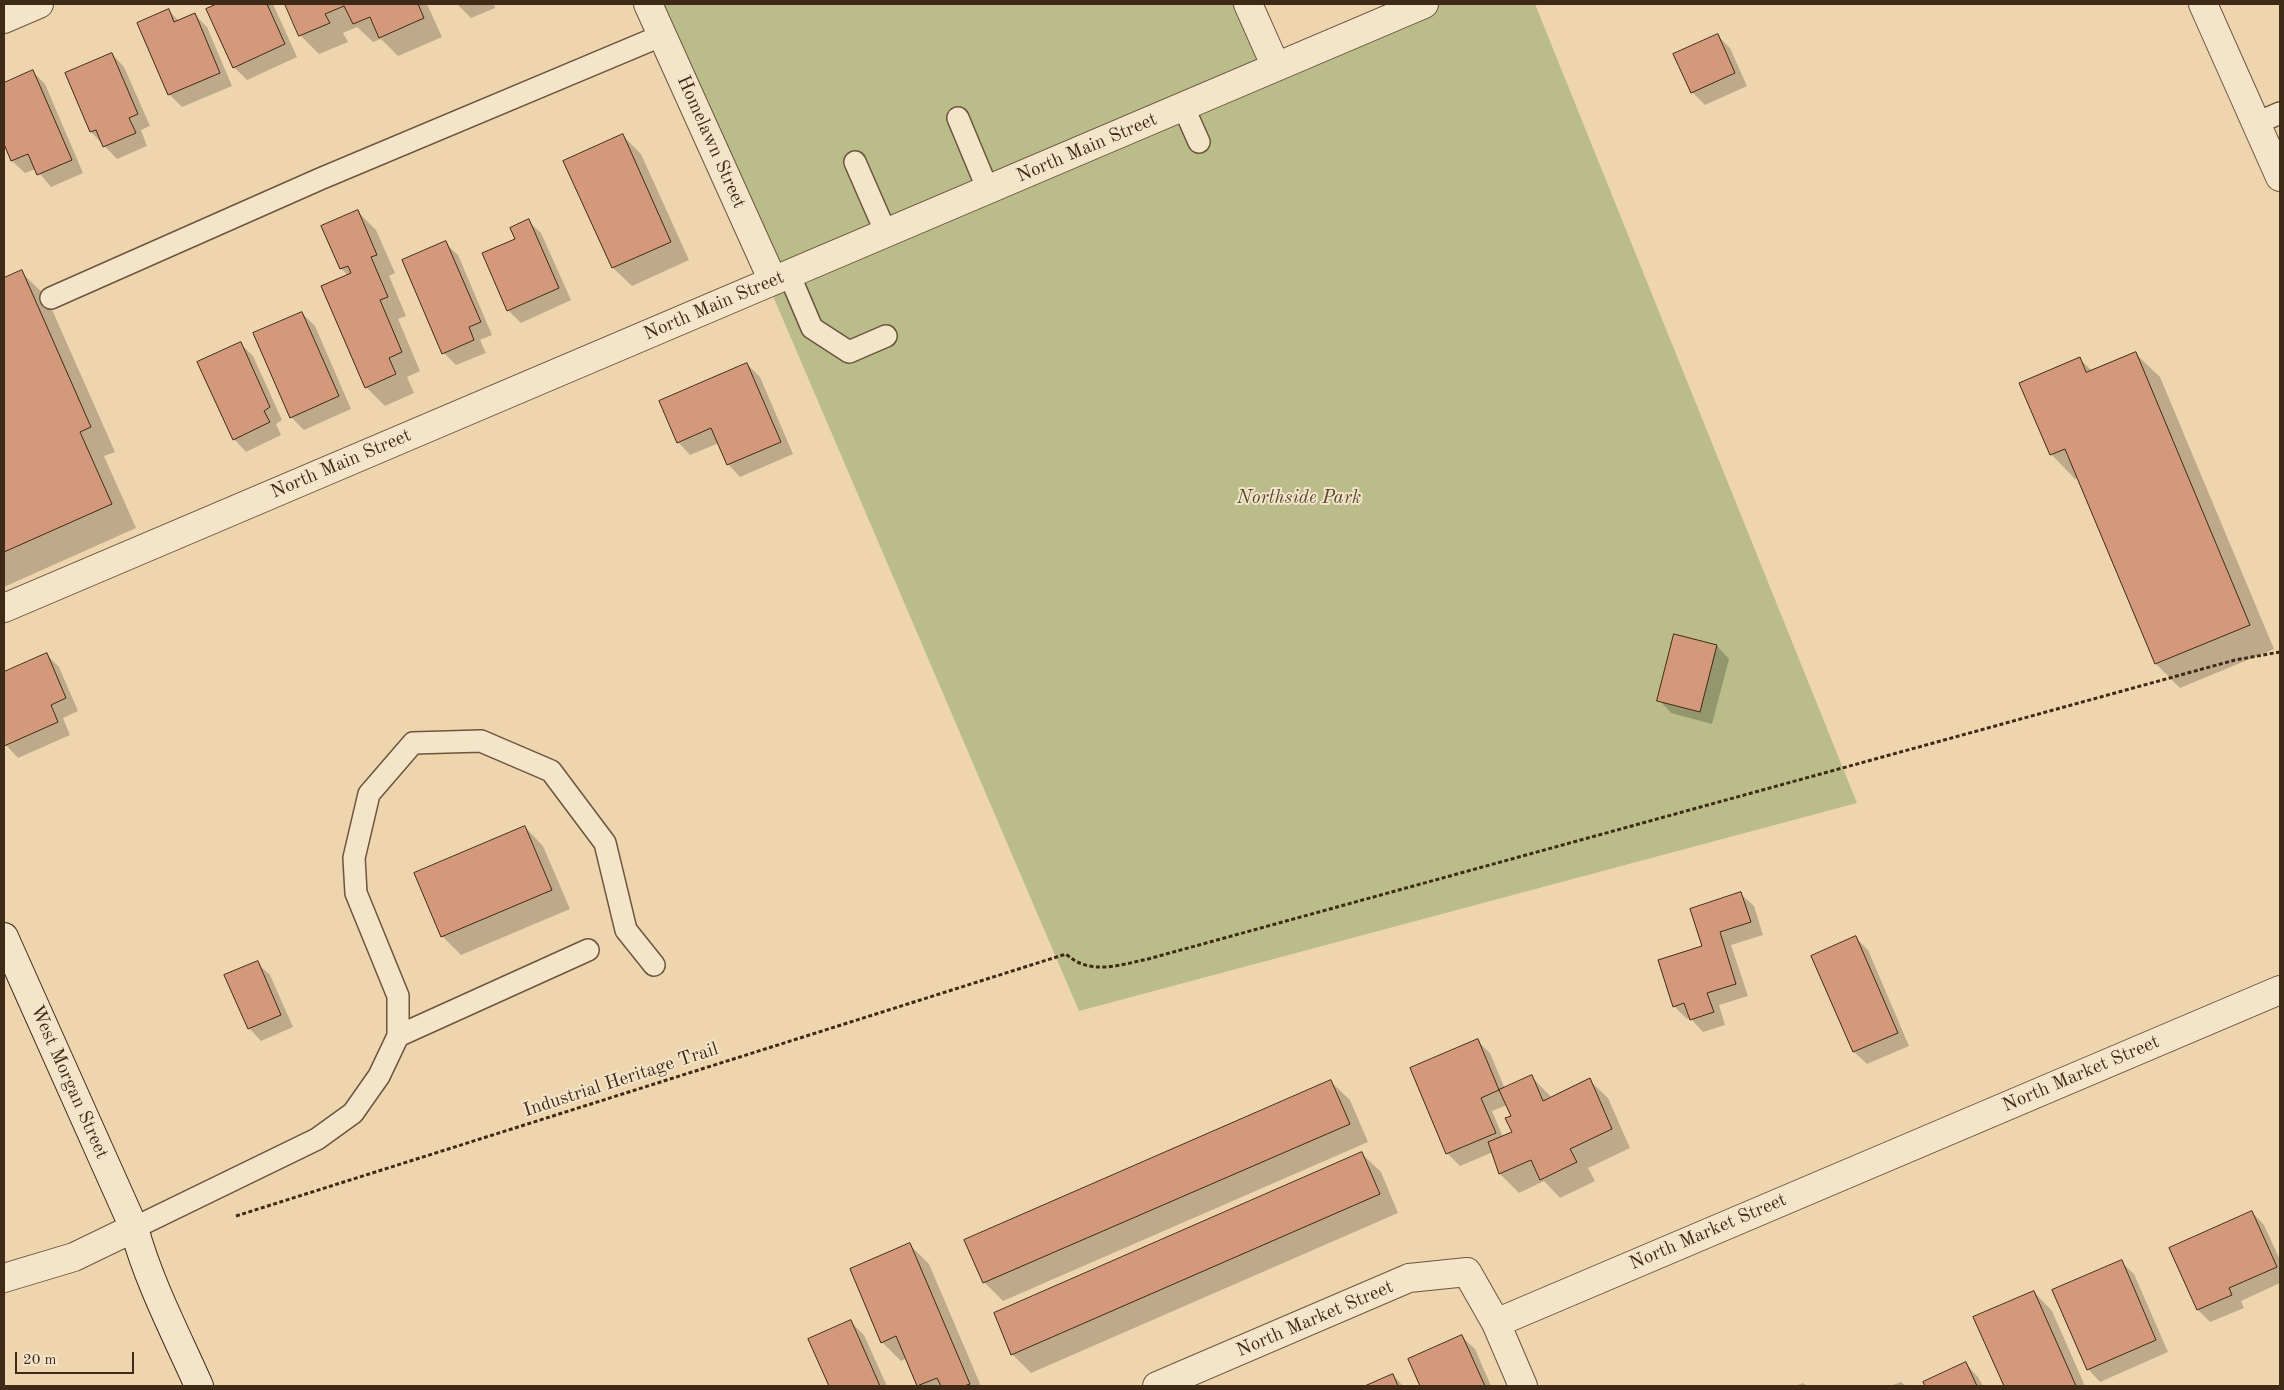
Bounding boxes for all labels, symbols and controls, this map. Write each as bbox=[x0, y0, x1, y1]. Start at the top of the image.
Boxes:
street label: Homelawn Street bbox=[672, 72, 750, 212]
street label: North Main Street bbox=[1013, 108, 1161, 188]
street label: North Main Street bbox=[640, 266, 788, 346]
street label: North Main Street bbox=[267, 424, 415, 504]
park label: Northside Park bbox=[1237, 487, 1361, 509]
street label: West Morgan Street bbox=[25, 1001, 113, 1163]
street label: North Market Street bbox=[1999, 1031, 2163, 1117]
street label: Industrial Heritage Trail bbox=[521, 1038, 721, 1122]
street label: North Market Street bbox=[1626, 1189, 1790, 1275]
street label: North Market Street bbox=[1233, 1276, 1397, 1362]
scale bar bbox=[18, 1342, 136, 1374]
text: 20 m bbox=[23, 1353, 57, 1368]

